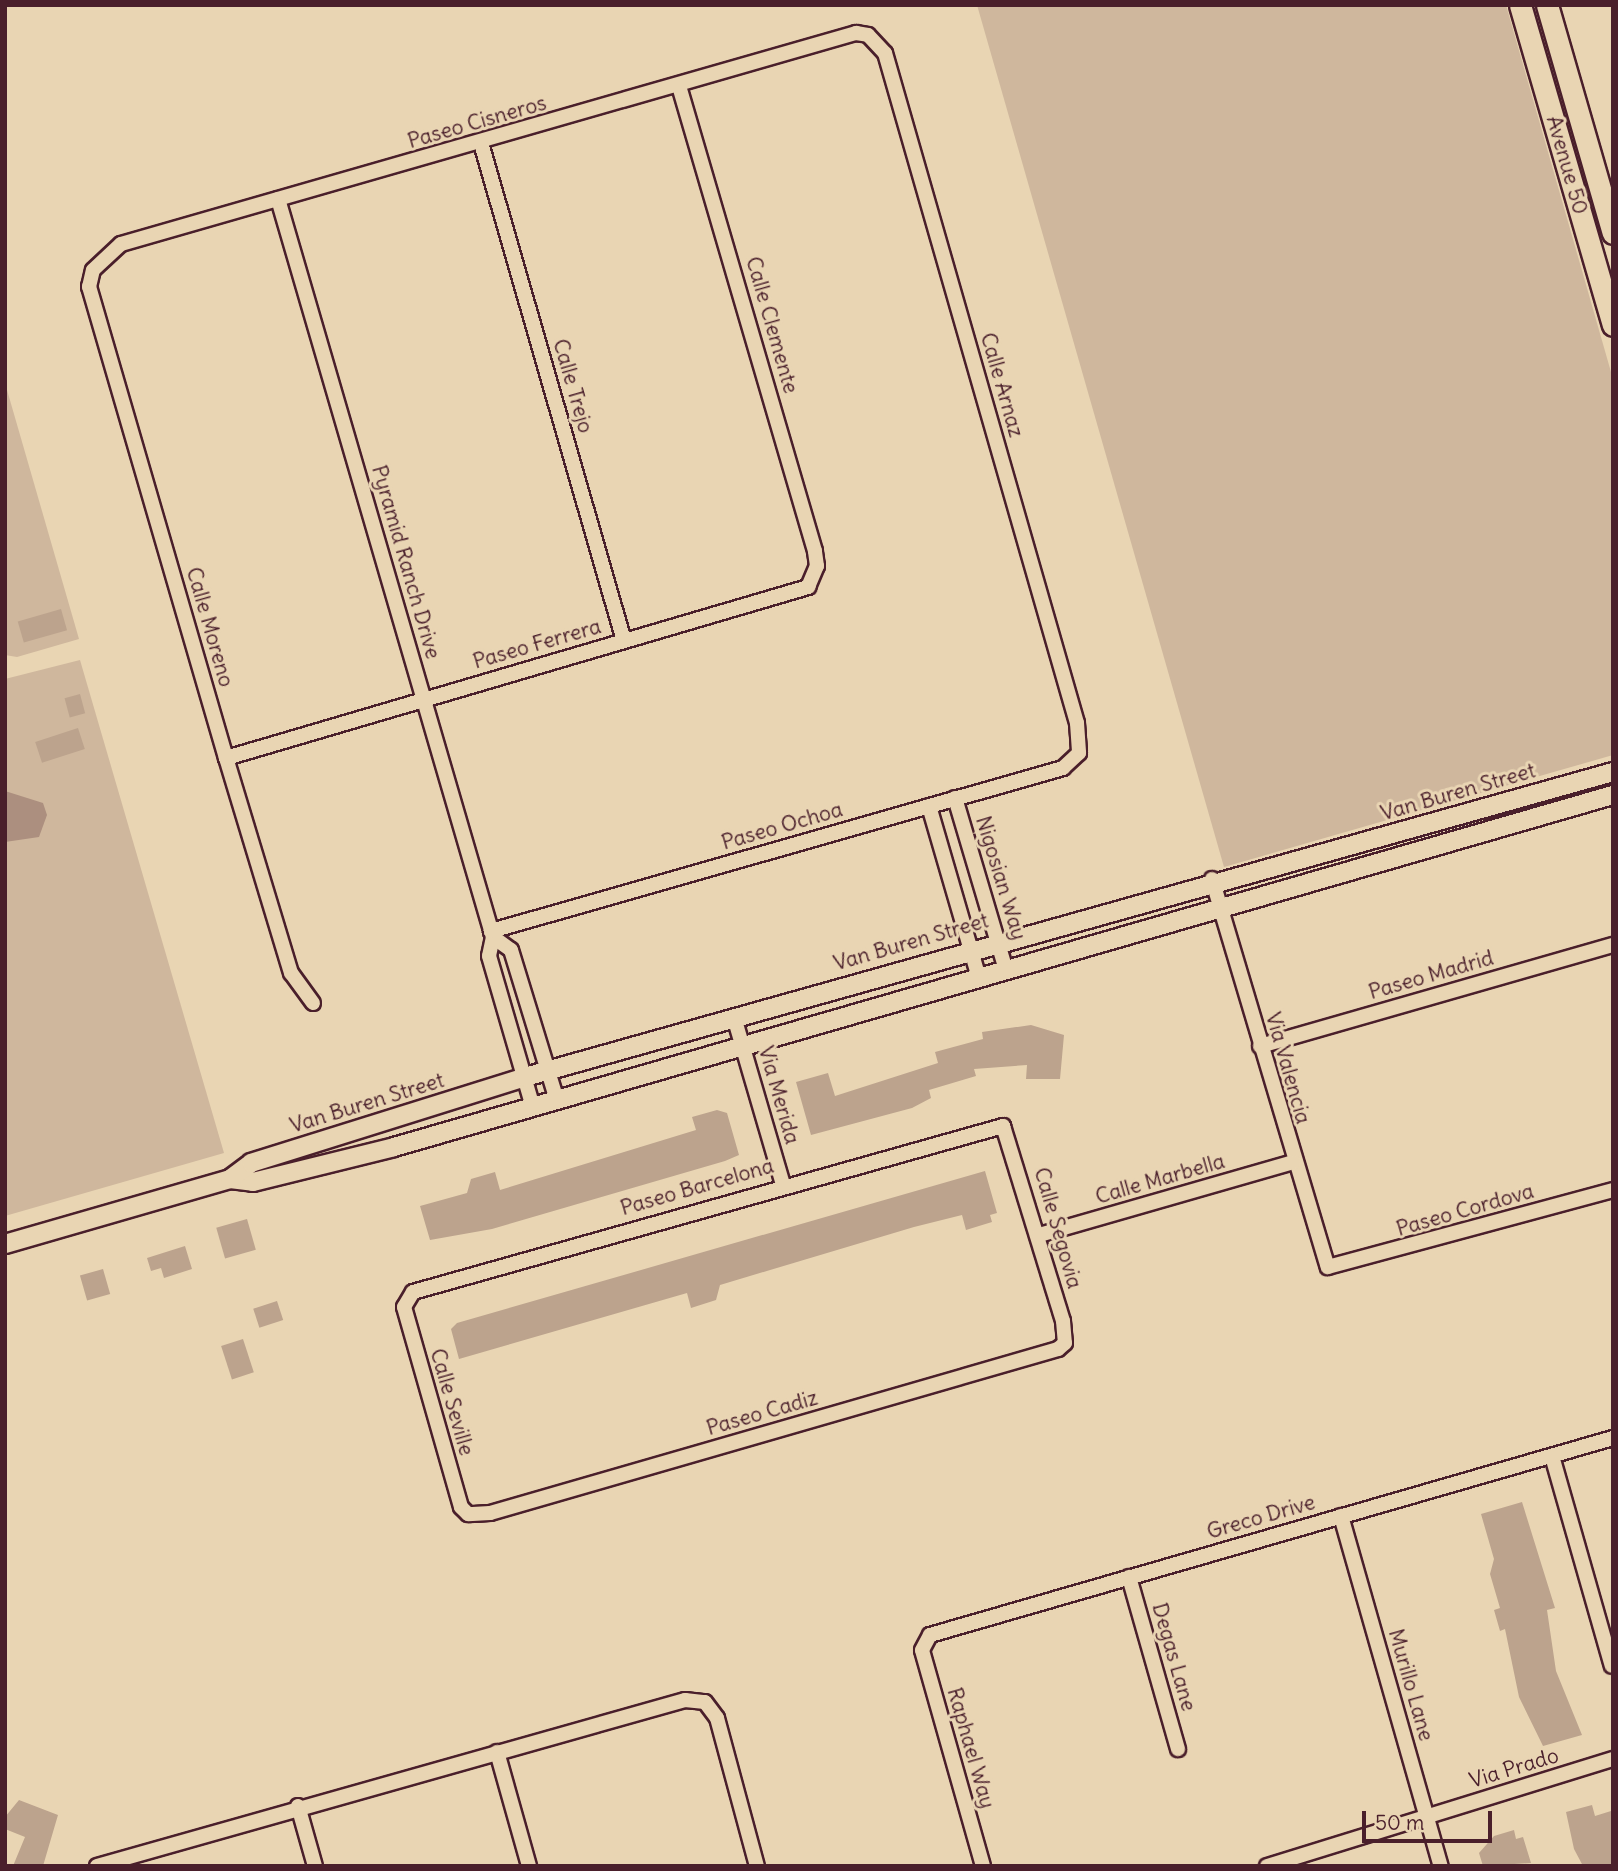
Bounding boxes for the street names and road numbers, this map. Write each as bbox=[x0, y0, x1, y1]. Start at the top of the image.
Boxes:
street label: Paseo Cisneros bbox=[405, 90, 549, 154]
street label: Avenue 50 bbox=[1541, 113, 1593, 217]
street label: Calle Clemente bbox=[740, 254, 804, 396]
street label: Calle Arnaz bbox=[975, 330, 1029, 440]
street label: Calle Trejo bbox=[548, 336, 598, 436]
street label: Pyramid Ranch Drive bbox=[366, 462, 446, 662]
street label: Calle Moreno bbox=[181, 564, 239, 690]
street label: Paseo Ferrera bbox=[470, 614, 604, 674]
street label: Van Buren Street bbox=[1378, 758, 1538, 826]
street label: Paseo Ochoa bbox=[719, 797, 845, 855]
street label: Nigosian Way bbox=[970, 813, 1032, 943]
street label: Van Buren Street bbox=[831, 908, 991, 976]
street label: Paseo Madrid bbox=[1366, 945, 1496, 1005]
street label: Via Valencia bbox=[1260, 1009, 1316, 1127]
street label: Via Merida bbox=[753, 1043, 805, 1147]
street label: Van Buren Street bbox=[287, 1068, 447, 1138]
street label: Calle Marbella bbox=[1093, 1149, 1227, 1209]
street label: Paseo Barcelona bbox=[617, 1153, 777, 1221]
street label: Calle Segovia bbox=[1029, 1165, 1087, 1291]
street label: Paseo Cordova bbox=[1393, 1178, 1537, 1242]
street label: Calle Seville bbox=[425, 1346, 479, 1458]
street label: Paseo Cadiz bbox=[704, 1385, 820, 1441]
street label: Greco Drive bbox=[1204, 1490, 1318, 1544]
street label: Degas Lane bbox=[1147, 1600, 1201, 1714]
street label: Murillo Lane bbox=[1383, 1626, 1439, 1744]
street label: Raphael Way bbox=[942, 1685, 1000, 1811]
street label: Via Prado bbox=[1466, 1743, 1562, 1793]

